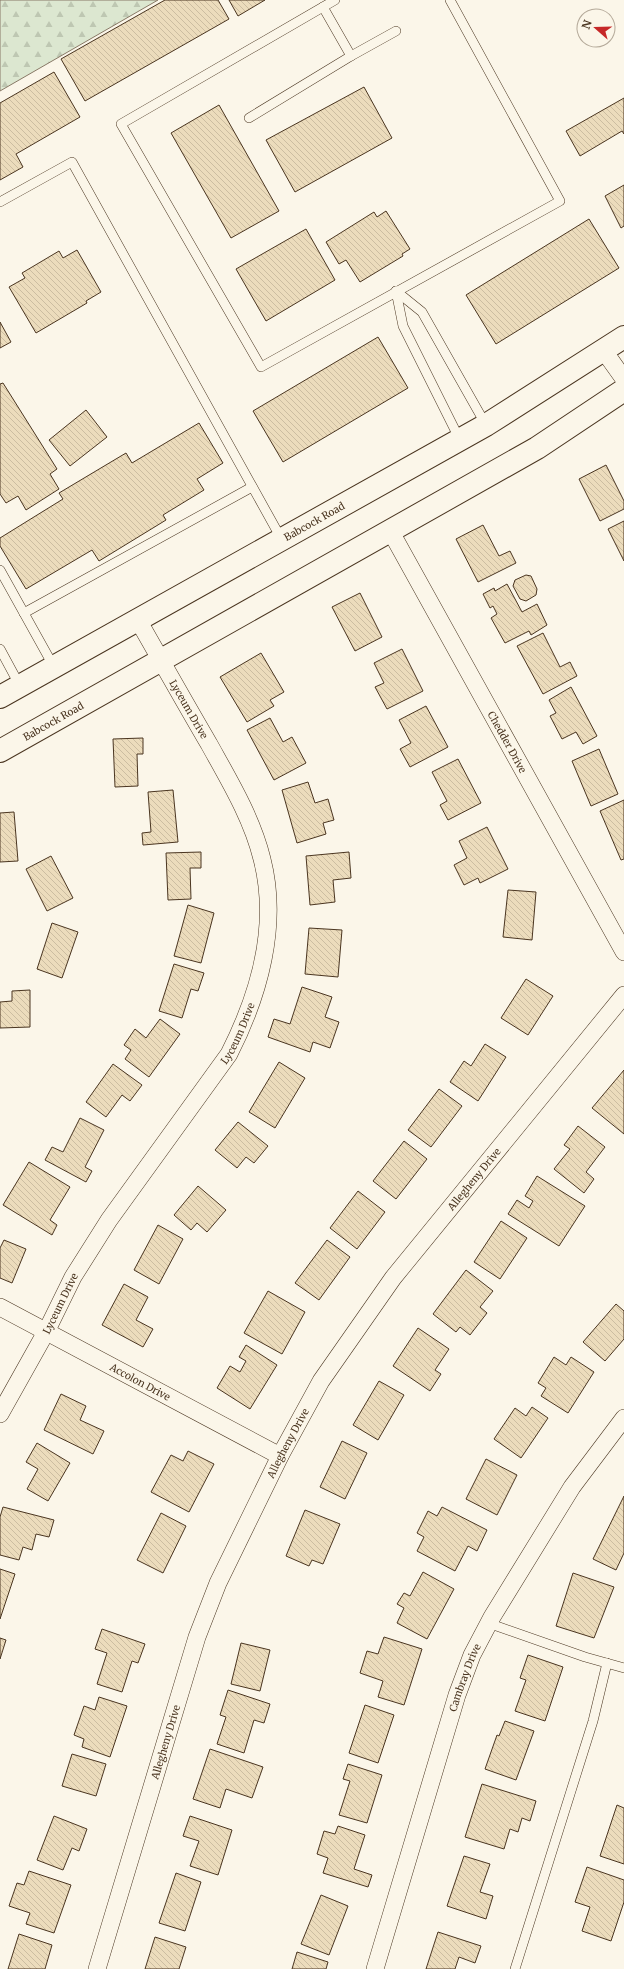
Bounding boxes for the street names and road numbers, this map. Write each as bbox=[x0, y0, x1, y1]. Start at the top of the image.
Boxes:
street label: Babcock Road bbox=[282, 499, 347, 544]
street label: Lyceum Drive bbox=[166, 677, 211, 741]
street label: Babcock Road bbox=[21, 699, 86, 744]
street label: Chedder Drive bbox=[485, 709, 529, 775]
street label: Lyceum Drive bbox=[218, 1001, 258, 1067]
street label: Allegheny Drive bbox=[444, 1145, 504, 1214]
street label: Lyceum Drive bbox=[40, 1271, 81, 1336]
street label: Accolon Drive bbox=[107, 1360, 173, 1404]
street label: Allegheny Drive bbox=[264, 1406, 312, 1481]
street label: Cambray Drive bbox=[446, 1642, 484, 1713]
street label: Allegheny Drive bbox=[148, 1703, 183, 1782]

